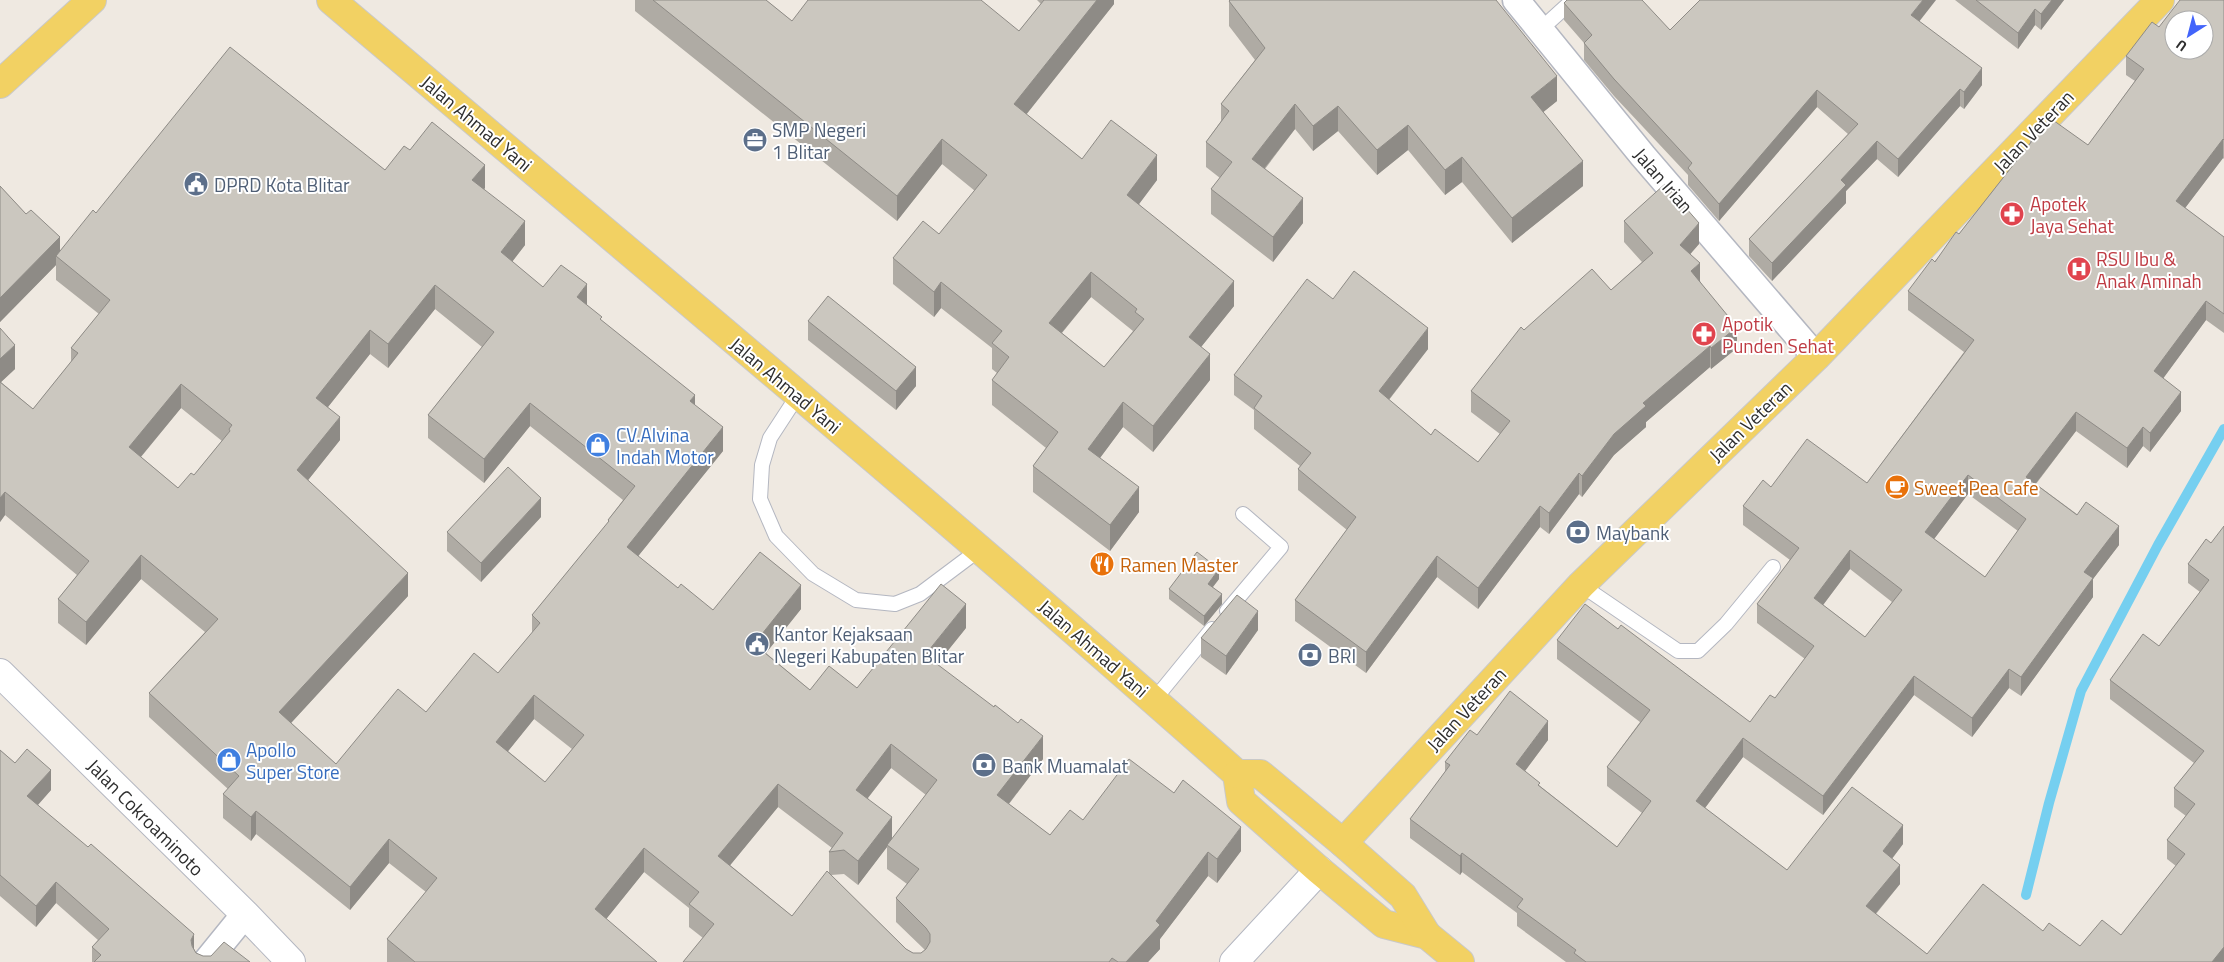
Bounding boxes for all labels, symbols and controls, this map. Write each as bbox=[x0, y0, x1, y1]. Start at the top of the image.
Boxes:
north arrow bbox=[2164, 10, 2214, 60]
text: U bbox=[2171, 35, 2191, 57]
street label: Jalan Ahmad Yani bbox=[415, 68, 539, 178]
street label: Jalan Veteran bbox=[1986, 83, 2080, 179]
place label: SMP Negeri 1 Blitar bbox=[772, 115, 866, 166]
office icon: SMP Negeri 1 Blitar bbox=[742, 127, 768, 153]
street label: Jalan Irian bbox=[1627, 141, 1701, 219]
place label: DPRD Kota Blitar bbox=[214, 170, 350, 199]
public building icon: DPRD Kota Blitar bbox=[183, 171, 209, 197]
place label: Apotek Jaya Sehat bbox=[2030, 189, 2114, 240]
pharmacy icon: Apotek Jaya Sehat bbox=[1999, 201, 2025, 227]
place label: RSU Ibu & Anak Aminah bbox=[2096, 244, 2202, 295]
hospital icon: RSU Ibu & Anak Aminah bbox=[2066, 256, 2092, 282]
place label: Apotik Punden Sehat bbox=[1722, 309, 1834, 360]
pharmacy icon: Apotik Punden Sehat bbox=[1691, 321, 1717, 347]
street label: Jalan Ahmad Yani bbox=[724, 330, 848, 440]
street label: Jalan Veteran bbox=[1702, 374, 1798, 468]
place label: CV.Alvina Indah Motor bbox=[616, 420, 714, 471]
shop icon: CV.Alvina Indah Motor bbox=[585, 432, 611, 458]
place label: Sweet Pea Cafe bbox=[1914, 473, 2039, 502]
cafe icon: Sweet Pea Cafe bbox=[1884, 474, 1910, 500]
place label: Maybank bbox=[1596, 518, 1669, 547]
bank icon: Maybank bbox=[1565, 519, 1591, 545]
place label: Ramen Master bbox=[1120, 550, 1239, 579]
restaurant icon: Ramen Master bbox=[1089, 551, 1115, 577]
street label: Jalan Ahmad Yani bbox=[1033, 592, 1155, 704]
place label: Kantor Kejaksaan Negeri Kabupaten Blitar bbox=[774, 619, 965, 670]
public building icon: Kantor Kejaksaan Negeri Kabupaten Blitar bbox=[744, 631, 770, 657]
place label: BRI bbox=[1328, 641, 1356, 670]
bank icon: BRI bbox=[1297, 642, 1323, 668]
street label: Jalan Veteran bbox=[1419, 660, 1513, 758]
place label: Apollo Super Store bbox=[246, 735, 340, 786]
shop icon: Apollo Super Store bbox=[216, 747, 242, 773]
place label: Bank Muamalat bbox=[1002, 751, 1129, 780]
street label: Jalan Cokroaminoto bbox=[81, 752, 211, 882]
bank icon: Bank Muamalat bbox=[971, 752, 997, 778]

